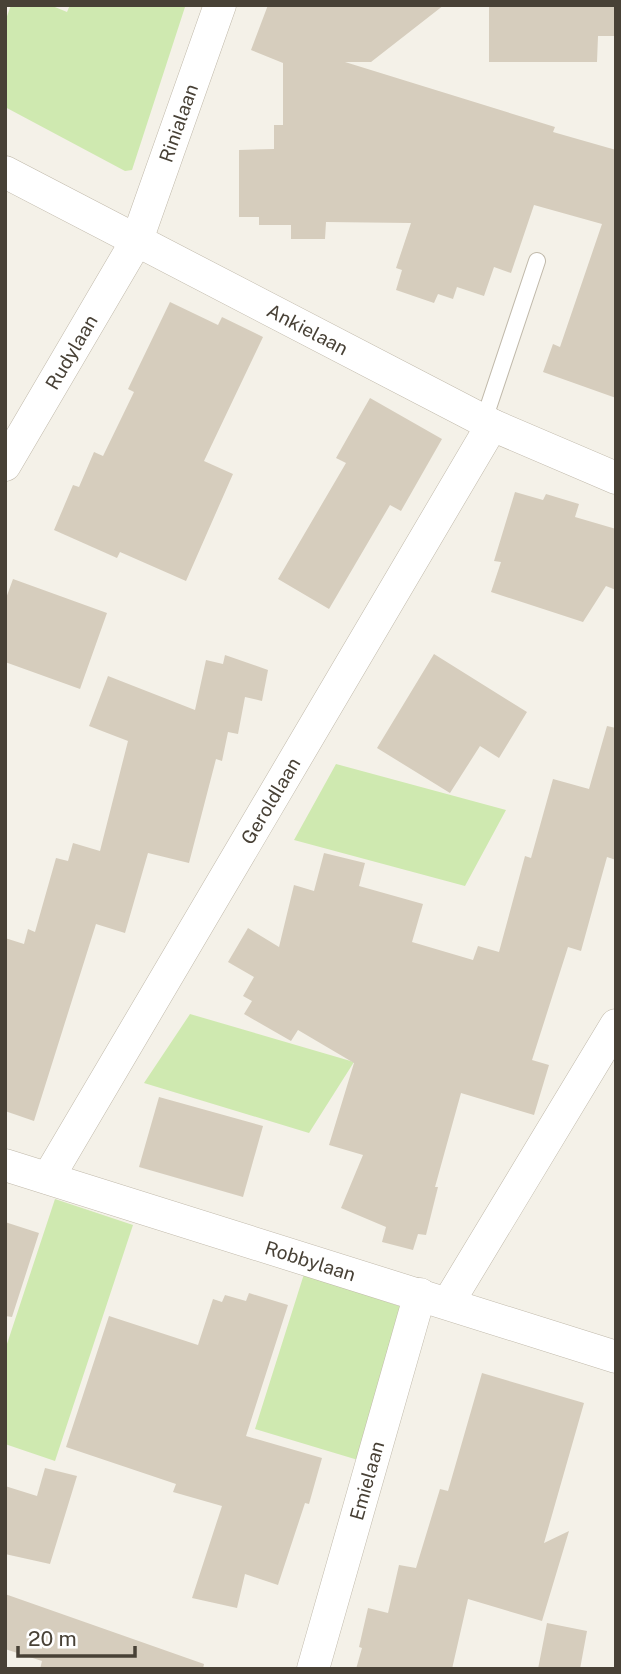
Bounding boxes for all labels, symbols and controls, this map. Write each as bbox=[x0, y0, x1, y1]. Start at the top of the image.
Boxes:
street label: Rinialaan bbox=[154, 81, 202, 165]
street label: Ankielaan bbox=[263, 299, 352, 359]
street label: Rudylaan bbox=[41, 311, 102, 393]
street label: Geroldlaan bbox=[236, 753, 305, 848]
street label: Robbylaan bbox=[262, 1236, 358, 1285]
street label: Emielaan bbox=[345, 1439, 388, 1523]
scale bar bbox=[18, 1614, 135, 1658]
text: 20 m bbox=[28, 1626, 77, 1651]

